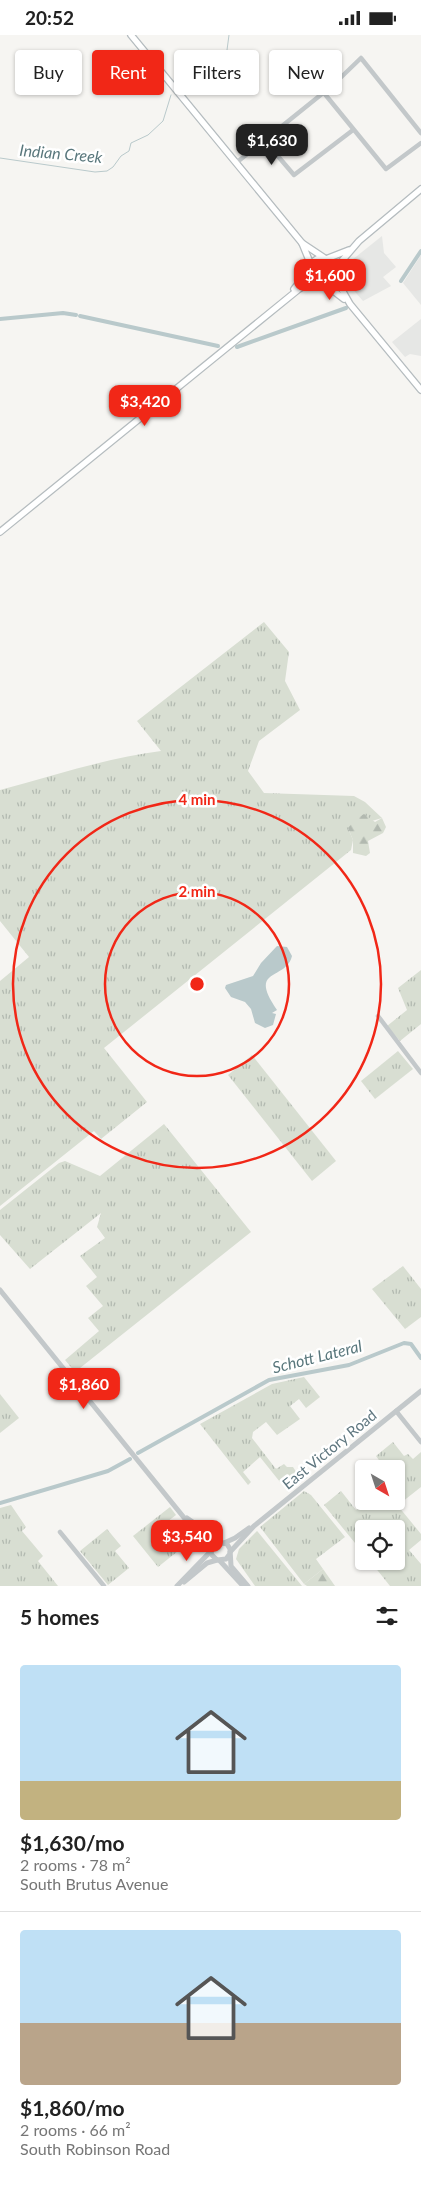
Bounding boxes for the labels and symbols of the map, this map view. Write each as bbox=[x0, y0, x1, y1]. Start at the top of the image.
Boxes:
pin: $1,630 bbox=[231, 123, 313, 166]
water label: Indian Creek bbox=[19, 140, 104, 166]
pin: $1,600 bbox=[289, 259, 371, 301]
pin: $3,420 bbox=[104, 385, 186, 427]
text: 4 min bbox=[178, 790, 216, 808]
text: 2 min bbox=[178, 882, 216, 900]
centre of rings bbox=[188, 975, 206, 993]
water label: Schott Lateral bbox=[270, 1336, 364, 1376]
pin: $1,860 bbox=[43, 1367, 125, 1410]
street label: East Victory Road bbox=[278, 1406, 380, 1492]
north arrow bbox=[355, 1460, 405, 1510]
pin: $3,540 bbox=[146, 1519, 228, 1562]

